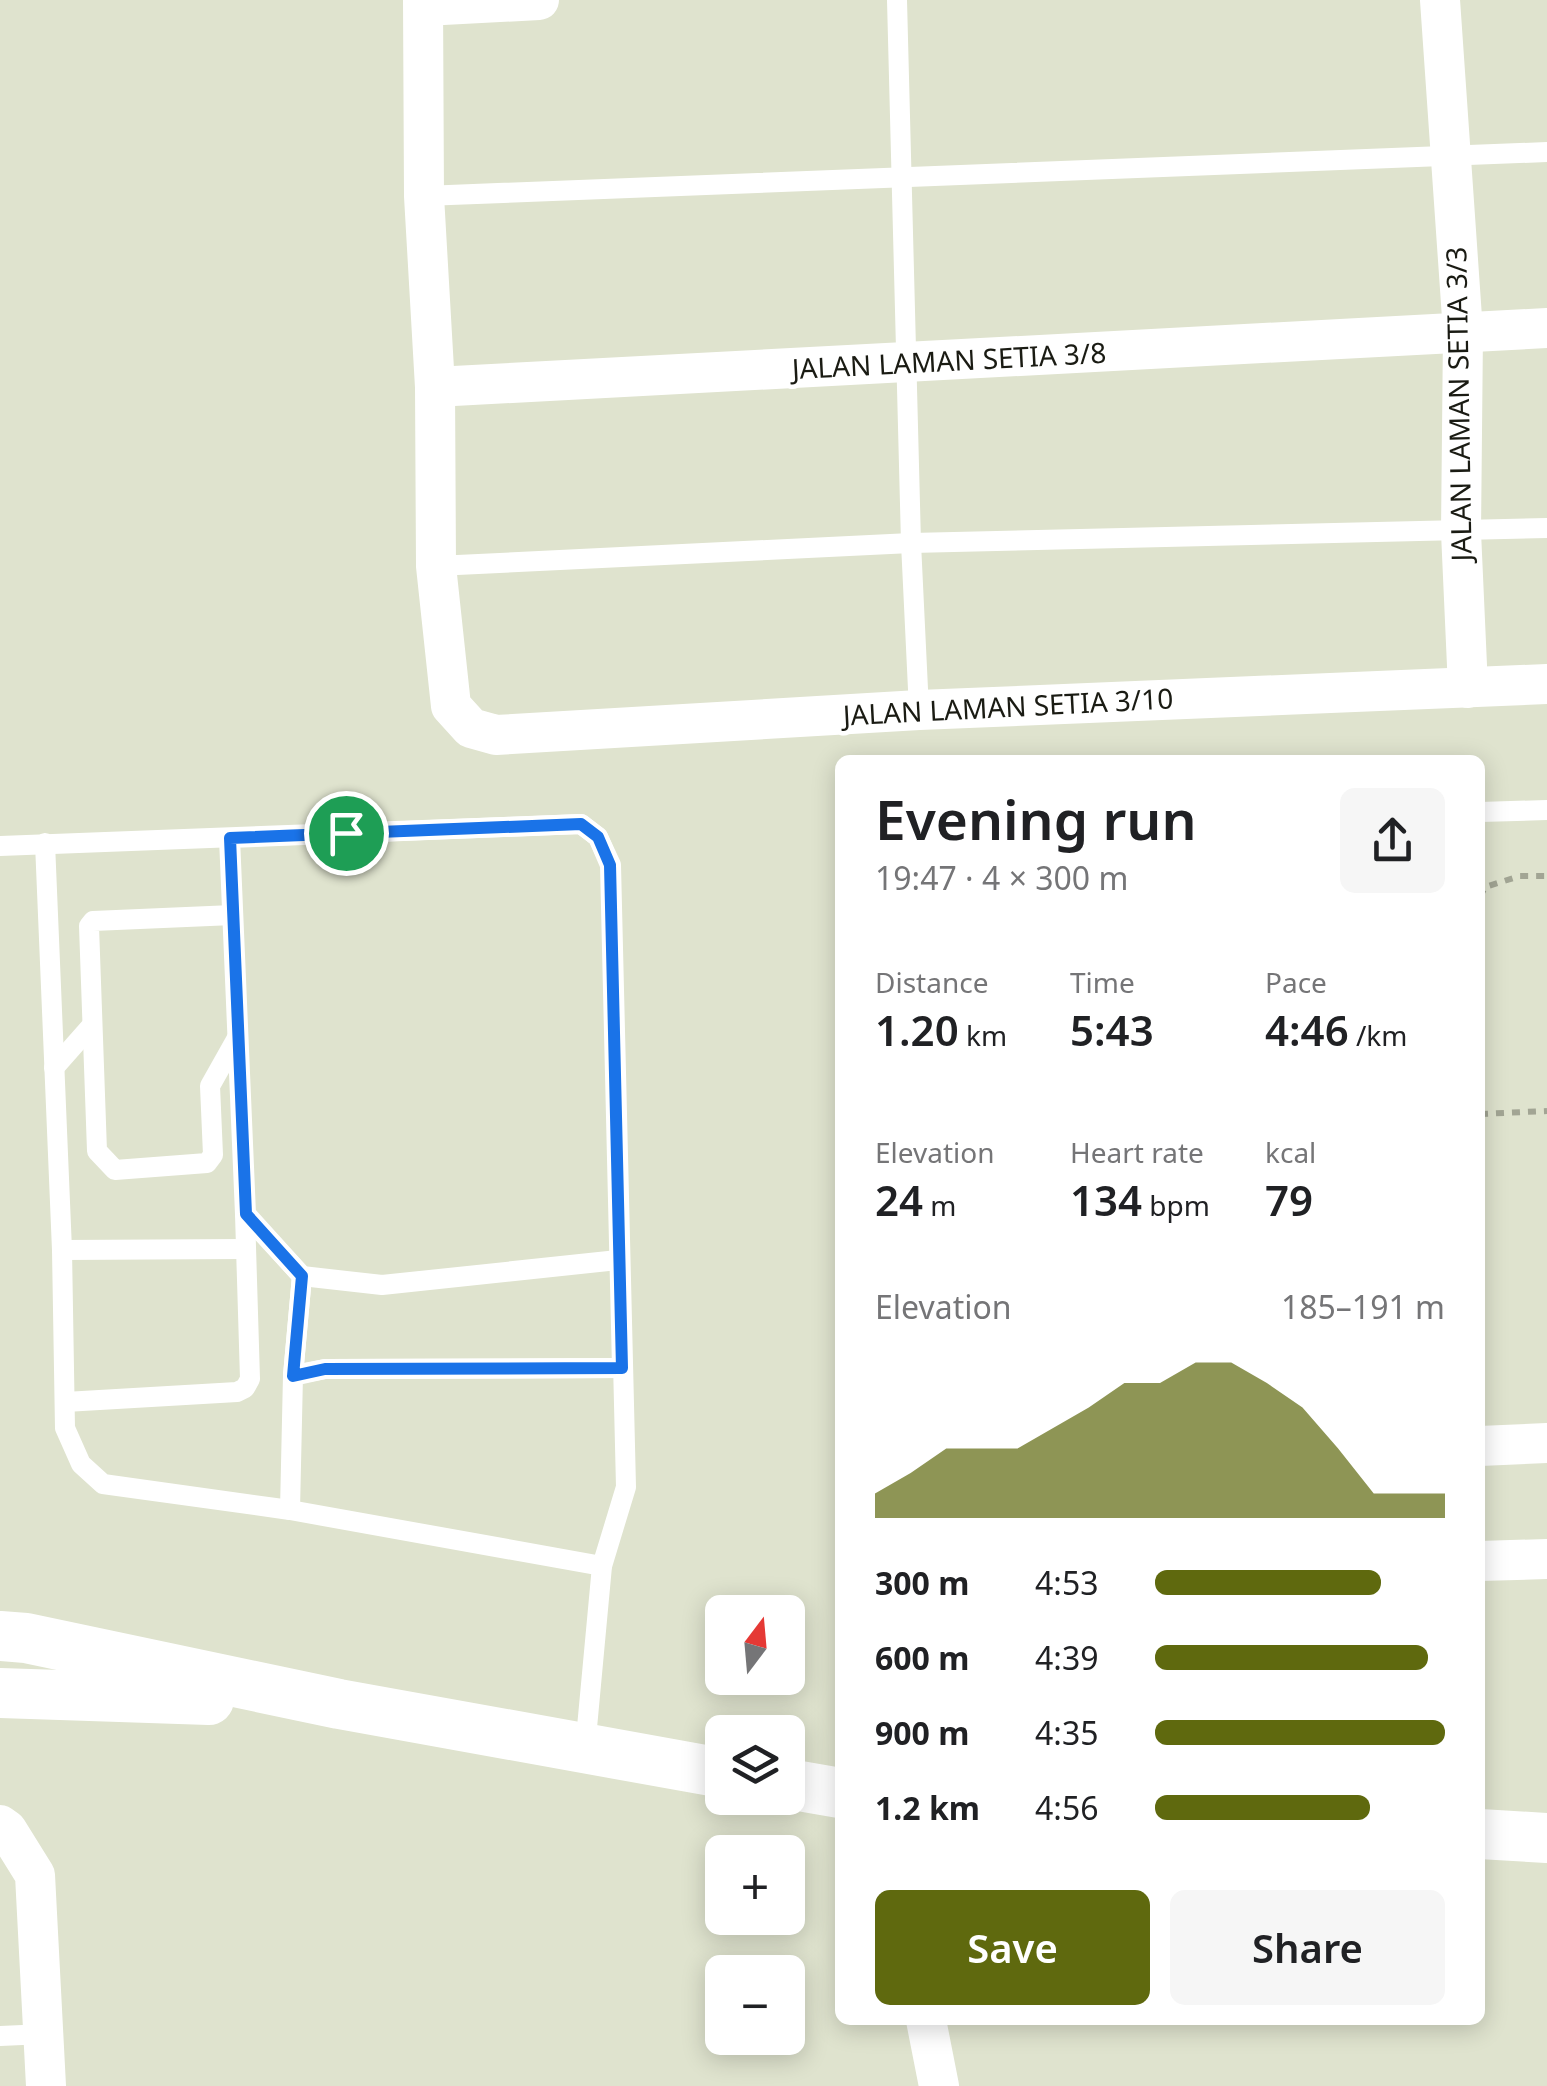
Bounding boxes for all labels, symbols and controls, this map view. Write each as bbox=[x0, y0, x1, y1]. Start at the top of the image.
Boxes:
street label: JALAN LAMAN SETIA 3/3 bbox=[1436, 246, 1480, 565]
street label: JALAN LAMAN SETIA 3/8 bbox=[788, 333, 1107, 387]
street label: JALAN LAMAN SETIA 3/10 bbox=[839, 678, 1174, 734]
text: Evening run bbox=[875, 781, 1196, 856]
button: share bbox=[1340, 788, 1445, 893]
pin bbox=[304, 791, 389, 876]
icon: arrive bbox=[319, 806, 374, 861]
text: 19:47 · 4 × 300 m bbox=[875, 856, 1128, 899]
text: Distance bbox=[875, 963, 988, 1001]
text: Time bbox=[1070, 963, 1135, 1001]
text: Pace bbox=[1265, 963, 1327, 1001]
text: 1.20 bbox=[875, 1001, 959, 1058]
text: 5:43 bbox=[1070, 1001, 1154, 1058]
text: 4:46 bbox=[1265, 1001, 1349, 1058]
text: km bbox=[959, 1016, 1007, 1054]
text: /km bbox=[1349, 1016, 1408, 1054]
text: Elevation bbox=[875, 1133, 995, 1171]
text: Heart rate bbox=[1070, 1133, 1204, 1171]
text: kcal bbox=[1265, 1133, 1316, 1171]
text: 24 bbox=[875, 1171, 923, 1228]
text: 134 bbox=[1070, 1171, 1142, 1228]
text: 79 bbox=[1265, 1171, 1313, 1228]
text: m bbox=[923, 1186, 957, 1224]
text: bpm bbox=[1142, 1186, 1210, 1224]
text: Elevation bbox=[875, 1285, 1012, 1328]
text: 185–191 m bbox=[1281, 1285, 1445, 1328]
text: 300 m bbox=[875, 1561, 969, 1604]
text: 4:53 bbox=[1035, 1561, 1099, 1604]
north arrow bbox=[705, 1595, 805, 1695]
map controls bbox=[705, 1595, 805, 2055]
text: 600 m bbox=[875, 1636, 969, 1679]
text: 4:39 bbox=[1035, 1636, 1099, 1679]
text: 900 m bbox=[875, 1711, 969, 1754]
text: 4:35 bbox=[1035, 1711, 1099, 1754]
button: layers bbox=[705, 1715, 805, 1815]
text: 1.2 km bbox=[875, 1786, 980, 1829]
text: 4:56 bbox=[1035, 1786, 1099, 1829]
button: + bbox=[705, 1835, 805, 1935]
button: Save bbox=[875, 1890, 1150, 2005]
button: Share bbox=[1170, 1890, 1445, 2005]
button: − bbox=[705, 1955, 805, 2055]

